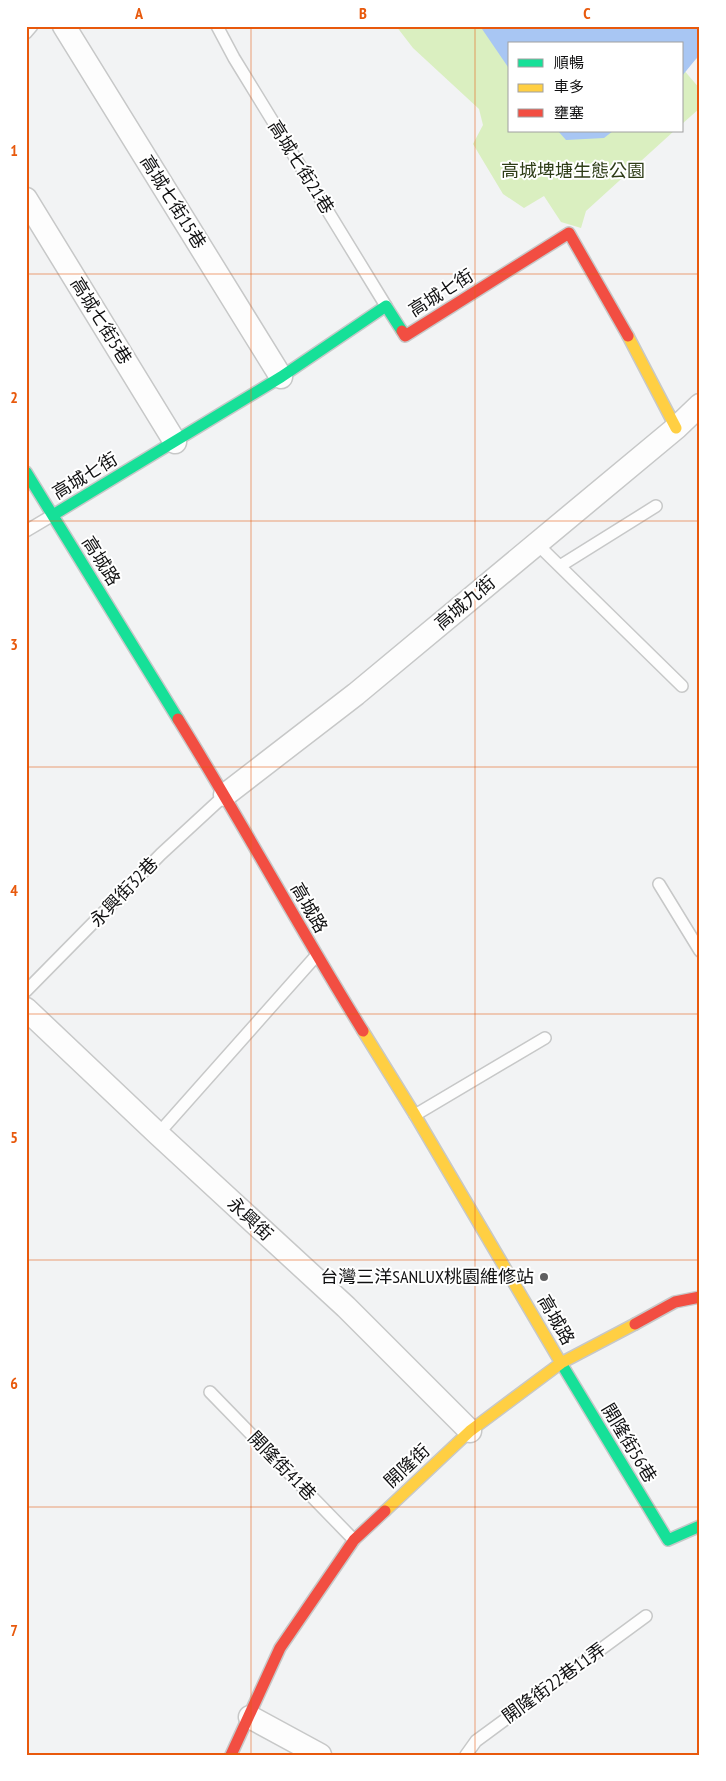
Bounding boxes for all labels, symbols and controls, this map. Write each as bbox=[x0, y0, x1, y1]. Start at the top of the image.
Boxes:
text: A bbox=[134, 3, 144, 23]
text: B bbox=[359, 3, 367, 23]
text: C bbox=[583, 3, 591, 23]
legend bbox=[508, 42, 684, 132]
text: 順暢 bbox=[554, 53, 584, 72]
text: 車多 bbox=[554, 77, 584, 96]
text: 壅塞 bbox=[554, 103, 584, 122]
street label: 高城七街21巷 bbox=[264, 116, 339, 218]
text: 1 bbox=[10, 140, 18, 160]
street label: 高城七街15巷 bbox=[136, 151, 211, 253]
park label: 高城埤塘生態公園 bbox=[501, 159, 645, 182]
street label: 高城七街 bbox=[404, 264, 477, 321]
street label: 高城七街5巷 bbox=[66, 273, 137, 368]
text: 2 bbox=[10, 387, 18, 407]
street label: 高城七街 bbox=[48, 447, 122, 504]
street label: 高城路 bbox=[77, 532, 125, 590]
street label: 高城九街 bbox=[430, 571, 500, 635]
text: 3 bbox=[10, 634, 18, 654]
street label: 永興街32巷 bbox=[85, 852, 163, 931]
street label: 高城路 bbox=[286, 879, 333, 937]
text: 4 bbox=[10, 880, 18, 900]
text: 5 bbox=[10, 1127, 18, 1147]
street label: 永興街 bbox=[223, 1192, 278, 1245]
place label: 台灣三洋SANLUX桃園維修站 bbox=[320, 1265, 534, 1288]
marker: 台灣三洋SANLUX桃園維修站 bbox=[538, 1271, 550, 1283]
street label: 高城路 bbox=[533, 1291, 580, 1349]
text: 6 bbox=[10, 1373, 18, 1393]
street label: 開隆街56巷 bbox=[597, 1399, 662, 1486]
street label: 開隆街41巷 bbox=[243, 1426, 321, 1505]
street label: 開隆街 bbox=[379, 1439, 434, 1492]
text: 7 bbox=[10, 1620, 18, 1640]
street label: 開隆街22巷11弄 bbox=[497, 1637, 610, 1728]

